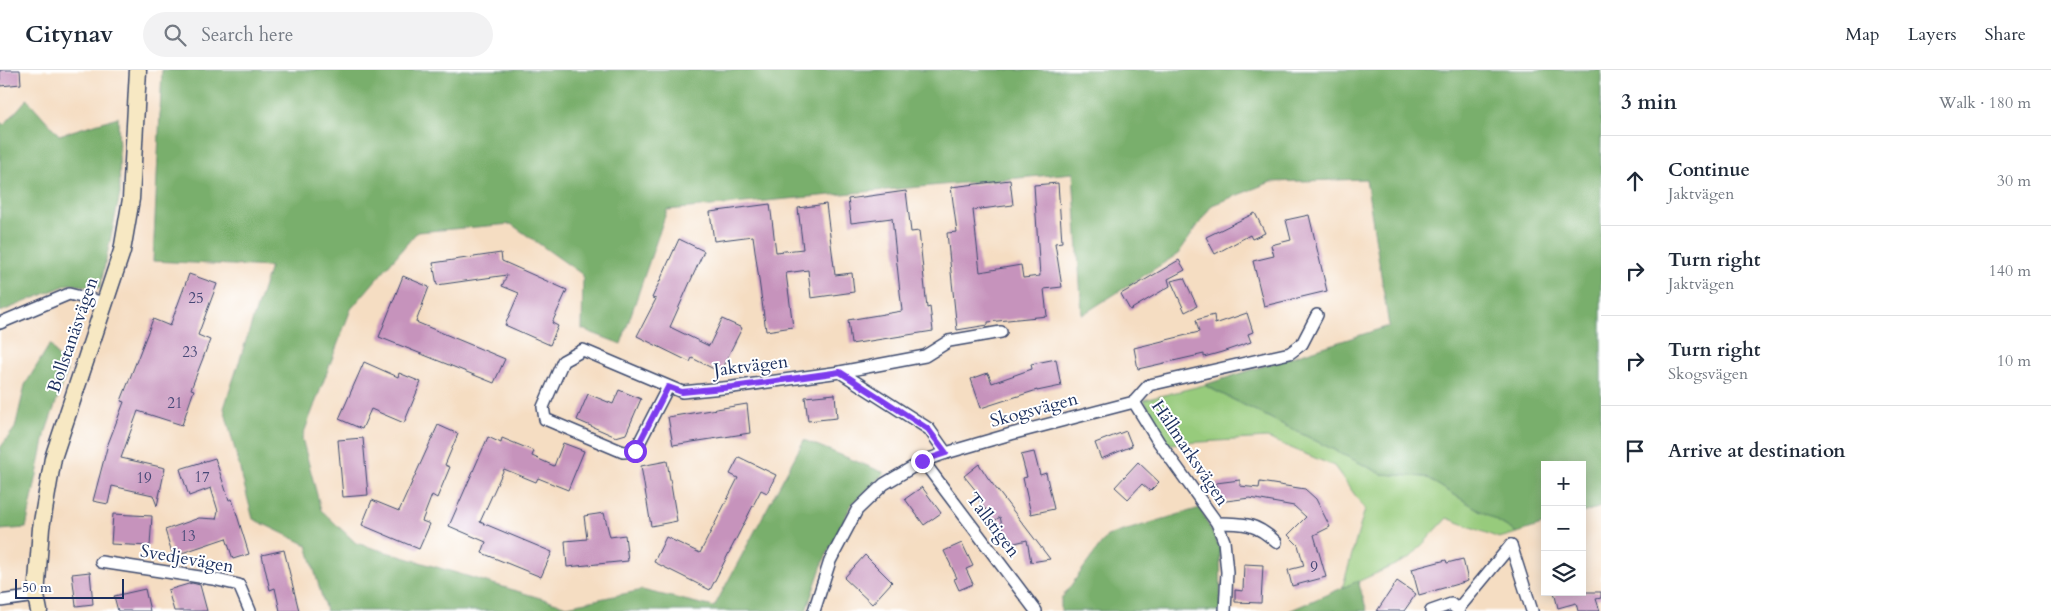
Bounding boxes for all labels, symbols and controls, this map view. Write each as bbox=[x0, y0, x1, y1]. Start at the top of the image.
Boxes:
search box bbox=[143, 12, 493, 57]
text: Citynav bbox=[25, 18, 113, 51]
icon: search bbox=[161, 21, 189, 49]
text: Search here bbox=[201, 22, 293, 48]
text: Map bbox=[1845, 22, 1880, 47]
text: Layers bbox=[1908, 22, 1957, 47]
text: Share bbox=[1985, 22, 2026, 47]
text: 3 min bbox=[1621, 88, 1677, 117]
text: Walk · 180 m bbox=[1939, 92, 2031, 114]
text: Continue bbox=[1668, 157, 1750, 183]
icon: ahead bbox=[1621, 167, 1649, 195]
text: 30 m bbox=[1997, 170, 2031, 192]
text: Jaktvägen bbox=[1668, 183, 1734, 205]
text: Turn right bbox=[1668, 247, 1760, 273]
icon: right bbox=[1621, 257, 1649, 285]
text: 140 m bbox=[1989, 260, 2031, 282]
street label: Bollstanäsvägen bbox=[42, 273, 105, 396]
text: Jaktvägen bbox=[1668, 273, 1734, 295]
house number: 25 bbox=[188, 288, 204, 308]
text: Turn right bbox=[1668, 337, 1760, 363]
house number: 23 bbox=[182, 342, 198, 362]
icon: right bbox=[1621, 347, 1649, 375]
street label: Jaktvägen bbox=[709, 349, 790, 383]
text: 10 m bbox=[1997, 350, 2031, 372]
text: Skogsvägen bbox=[1668, 363, 1748, 385]
street label: Skogsvägen bbox=[987, 386, 1081, 434]
house number: 21 bbox=[167, 393, 183, 413]
street label: Hällmarksvägen bbox=[1145, 395, 1235, 512]
icon: arrive bbox=[1621, 437, 1649, 465]
text: Arrive at destination bbox=[1668, 438, 1845, 464]
route start bbox=[624, 440, 647, 463]
route end bbox=[911, 450, 934, 473]
map controls bbox=[1541, 461, 1586, 596]
button: + bbox=[1541, 461, 1586, 506]
house number: 17 bbox=[194, 467, 210, 487]
house number: 19 bbox=[136, 468, 152, 488]
street label: Tallstigen bbox=[960, 487, 1026, 563]
button: − bbox=[1541, 506, 1586, 551]
house number: 13 bbox=[180, 526, 196, 546]
street label: Svedjevägen bbox=[138, 538, 237, 580]
button: layers bbox=[1541, 551, 1586, 596]
house number: 9 bbox=[1310, 557, 1318, 577]
scale bar bbox=[15, 576, 124, 599]
text: 50 m bbox=[22, 578, 52, 597]

